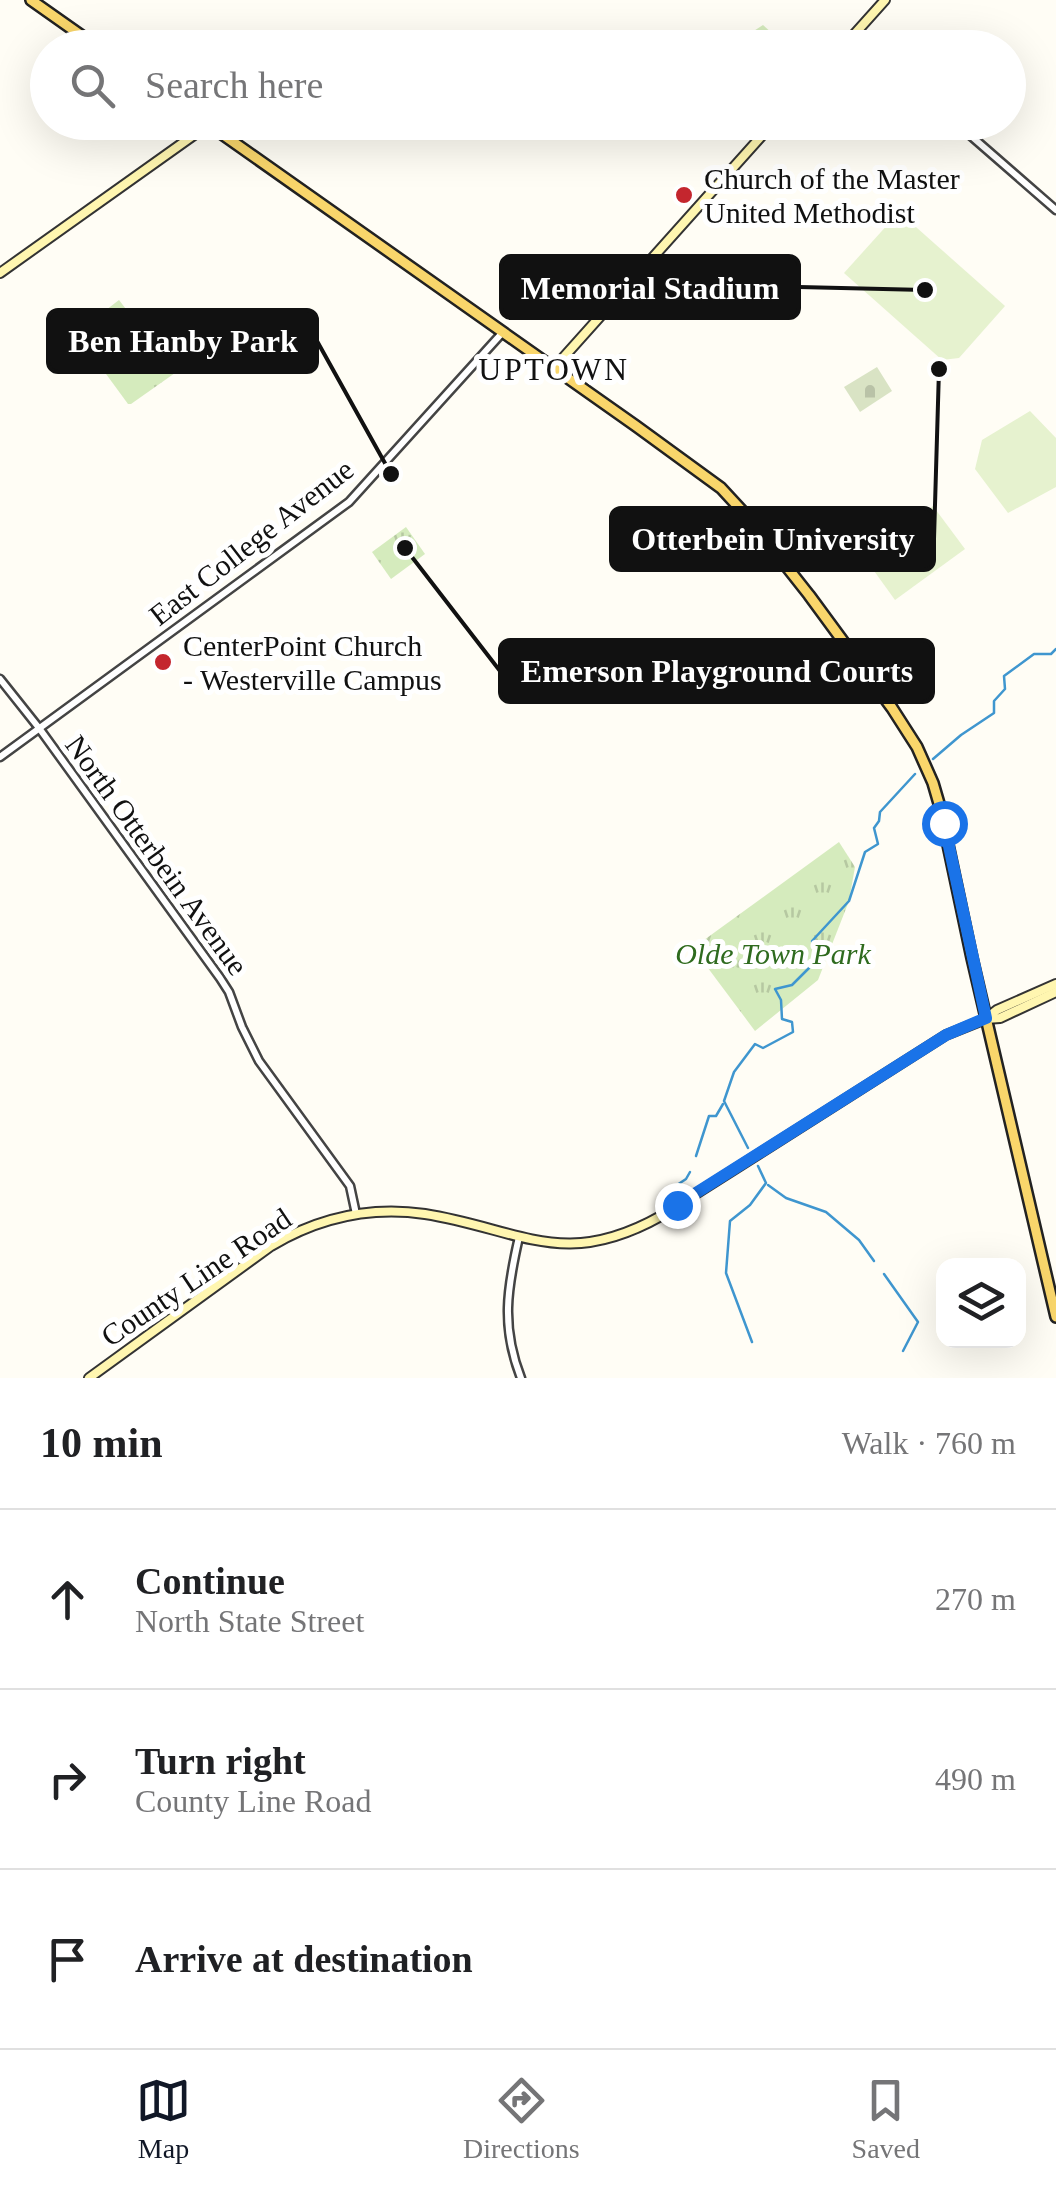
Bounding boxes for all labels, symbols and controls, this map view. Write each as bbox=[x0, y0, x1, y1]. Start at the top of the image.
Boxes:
search box bbox=[30, 30, 1026, 140]
icon: search bbox=[65, 58, 120, 113]
text: Search here bbox=[145, 64, 323, 106]
place label: Church of the Master United Methodist bbox=[704, 162, 960, 229]
marker: Church of the Master United Methodist bbox=[673, 184, 695, 206]
callout: Memorial Stadium bbox=[501, 256, 799, 318]
text: Memorial Stadium bbox=[521, 270, 780, 306]
callout: Ben Hanby Park bbox=[48, 310, 317, 372]
text: Ben Hanby Park bbox=[68, 323, 298, 359]
district label: UPTOWN bbox=[478, 351, 630, 387]
street label: East College Avenue bbox=[143, 452, 359, 632]
callout: Otterbein University bbox=[611, 508, 934, 570]
text: Otterbein University bbox=[631, 521, 915, 557]
place label: CenterPoint Church - Westerville Campus bbox=[183, 629, 442, 696]
callout: Emerson Playground Courts bbox=[500, 640, 933, 702]
marker: CenterPoint Church - Westerville Campus bbox=[152, 651, 174, 673]
text: Emerson Playground Courts bbox=[521, 653, 913, 689]
street label: North Otterbein Avenue bbox=[59, 729, 255, 981]
route start bbox=[922, 801, 968, 847]
park label: Olde Town Park bbox=[675, 937, 871, 970]
route end bbox=[655, 1183, 701, 1229]
street label: County Line Road bbox=[95, 1201, 297, 1353]
map controls bbox=[936, 1258, 1026, 1348]
button: layers bbox=[936, 1258, 1026, 1348]
text: 10 min bbox=[40, 1420, 163, 1466]
text: Walk · 760 m bbox=[842, 1425, 1016, 1461]
text: Continue bbox=[135, 1560, 285, 1602]
icon: ahead bbox=[40, 1572, 95, 1627]
text: 270 m bbox=[935, 1581, 1016, 1617]
text: North State Street bbox=[135, 1603, 364, 1639]
text: Turn right bbox=[135, 1740, 306, 1782]
icon: right bbox=[40, 1752, 95, 1807]
text: 490 m bbox=[935, 1761, 1016, 1797]
text: County Line Road bbox=[135, 1783, 371, 1819]
icon: arrive bbox=[40, 1932, 95, 1987]
text: Arrive at destination bbox=[135, 1938, 473, 1980]
tab: Map bbox=[136, 2073, 191, 2165]
tab: Directions bbox=[463, 2073, 580, 2165]
tab: Saved bbox=[852, 2073, 920, 2165]

